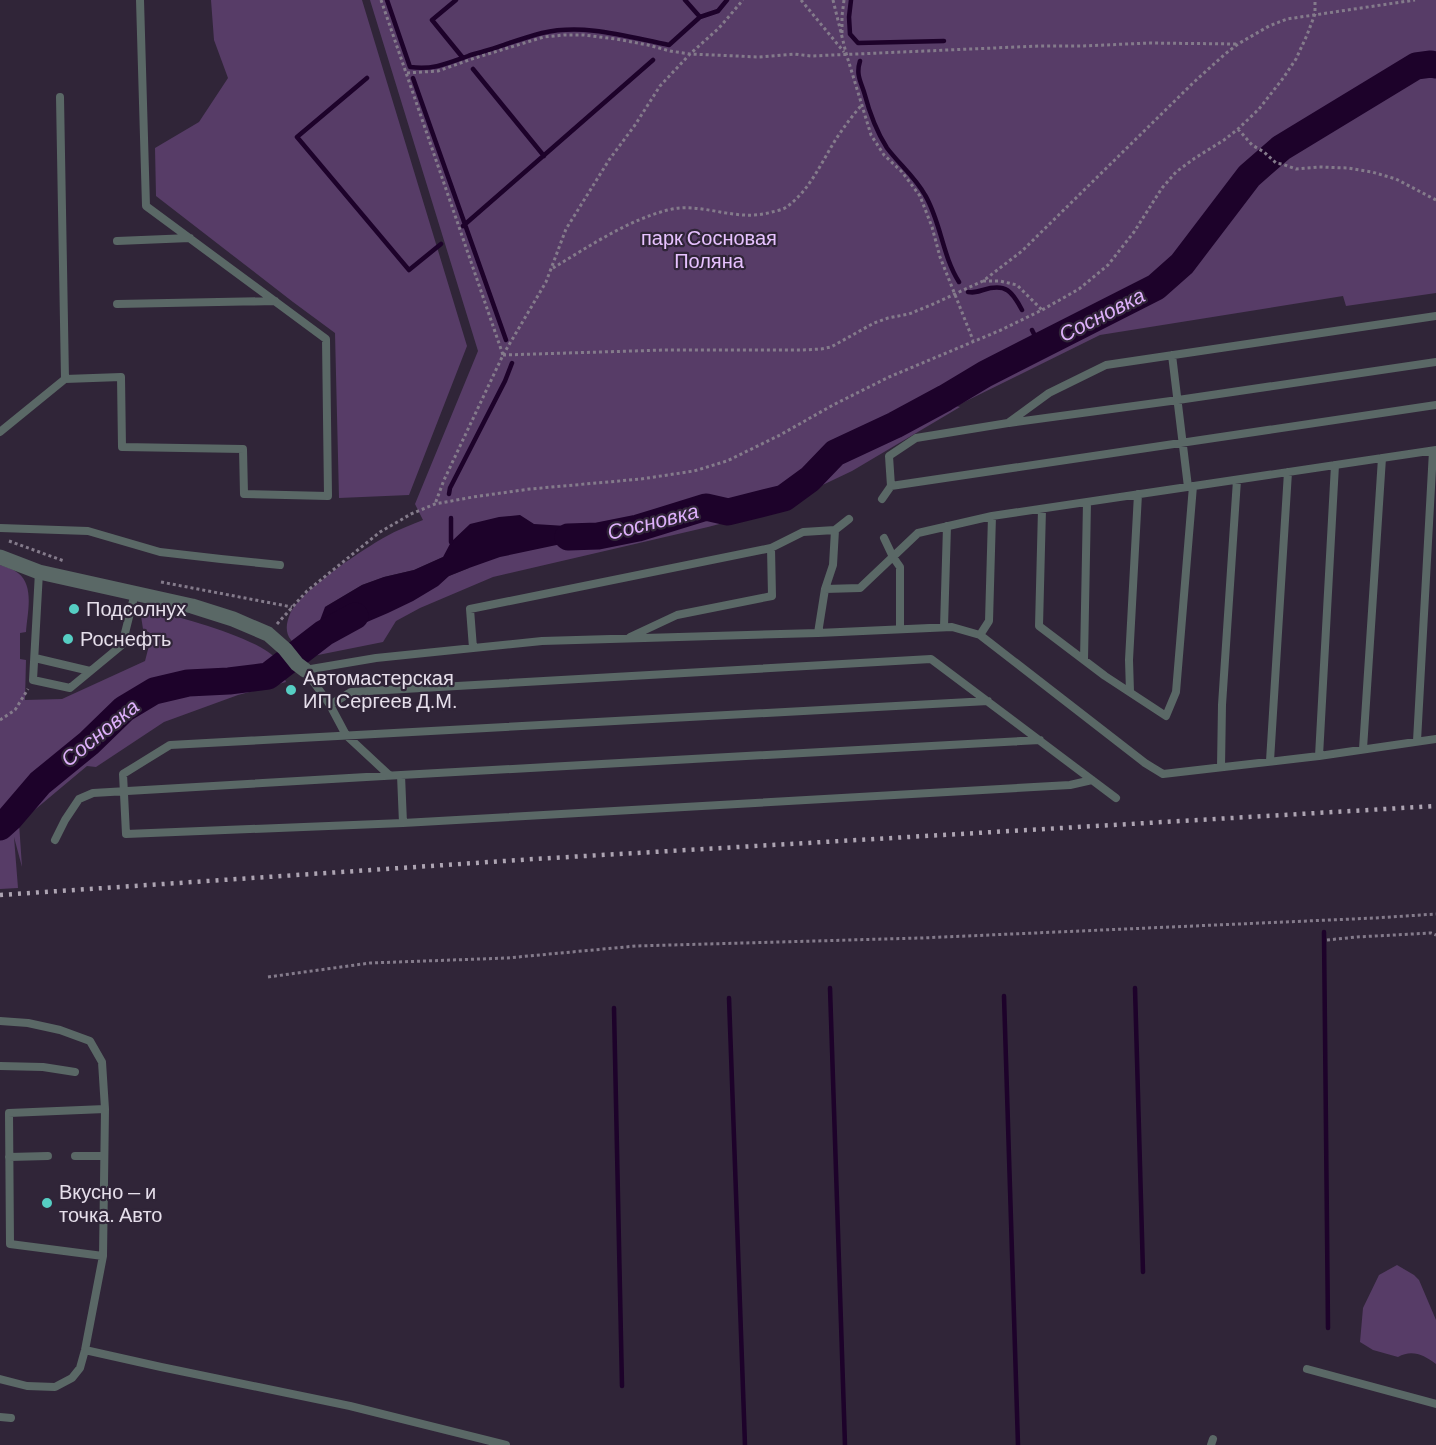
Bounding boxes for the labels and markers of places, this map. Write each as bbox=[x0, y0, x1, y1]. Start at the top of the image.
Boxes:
place label: Подсолнух bbox=[86, 596, 186, 620]
marker: Подсолнух bbox=[67, 602, 81, 616]
place label: Роснефть bbox=[80, 626, 171, 650]
marker: Роснефть bbox=[61, 632, 75, 646]
place label: Автомастерская ИП Сергеев Д.М. bbox=[303, 665, 458, 712]
marker: Автомастерская ИП Сергеев Д.М. bbox=[284, 683, 298, 697]
place label: Вкусно — и точка. Авто bbox=[59, 1179, 163, 1226]
marker: Вкусно — и точка. Авто bbox=[40, 1196, 54, 1210]

